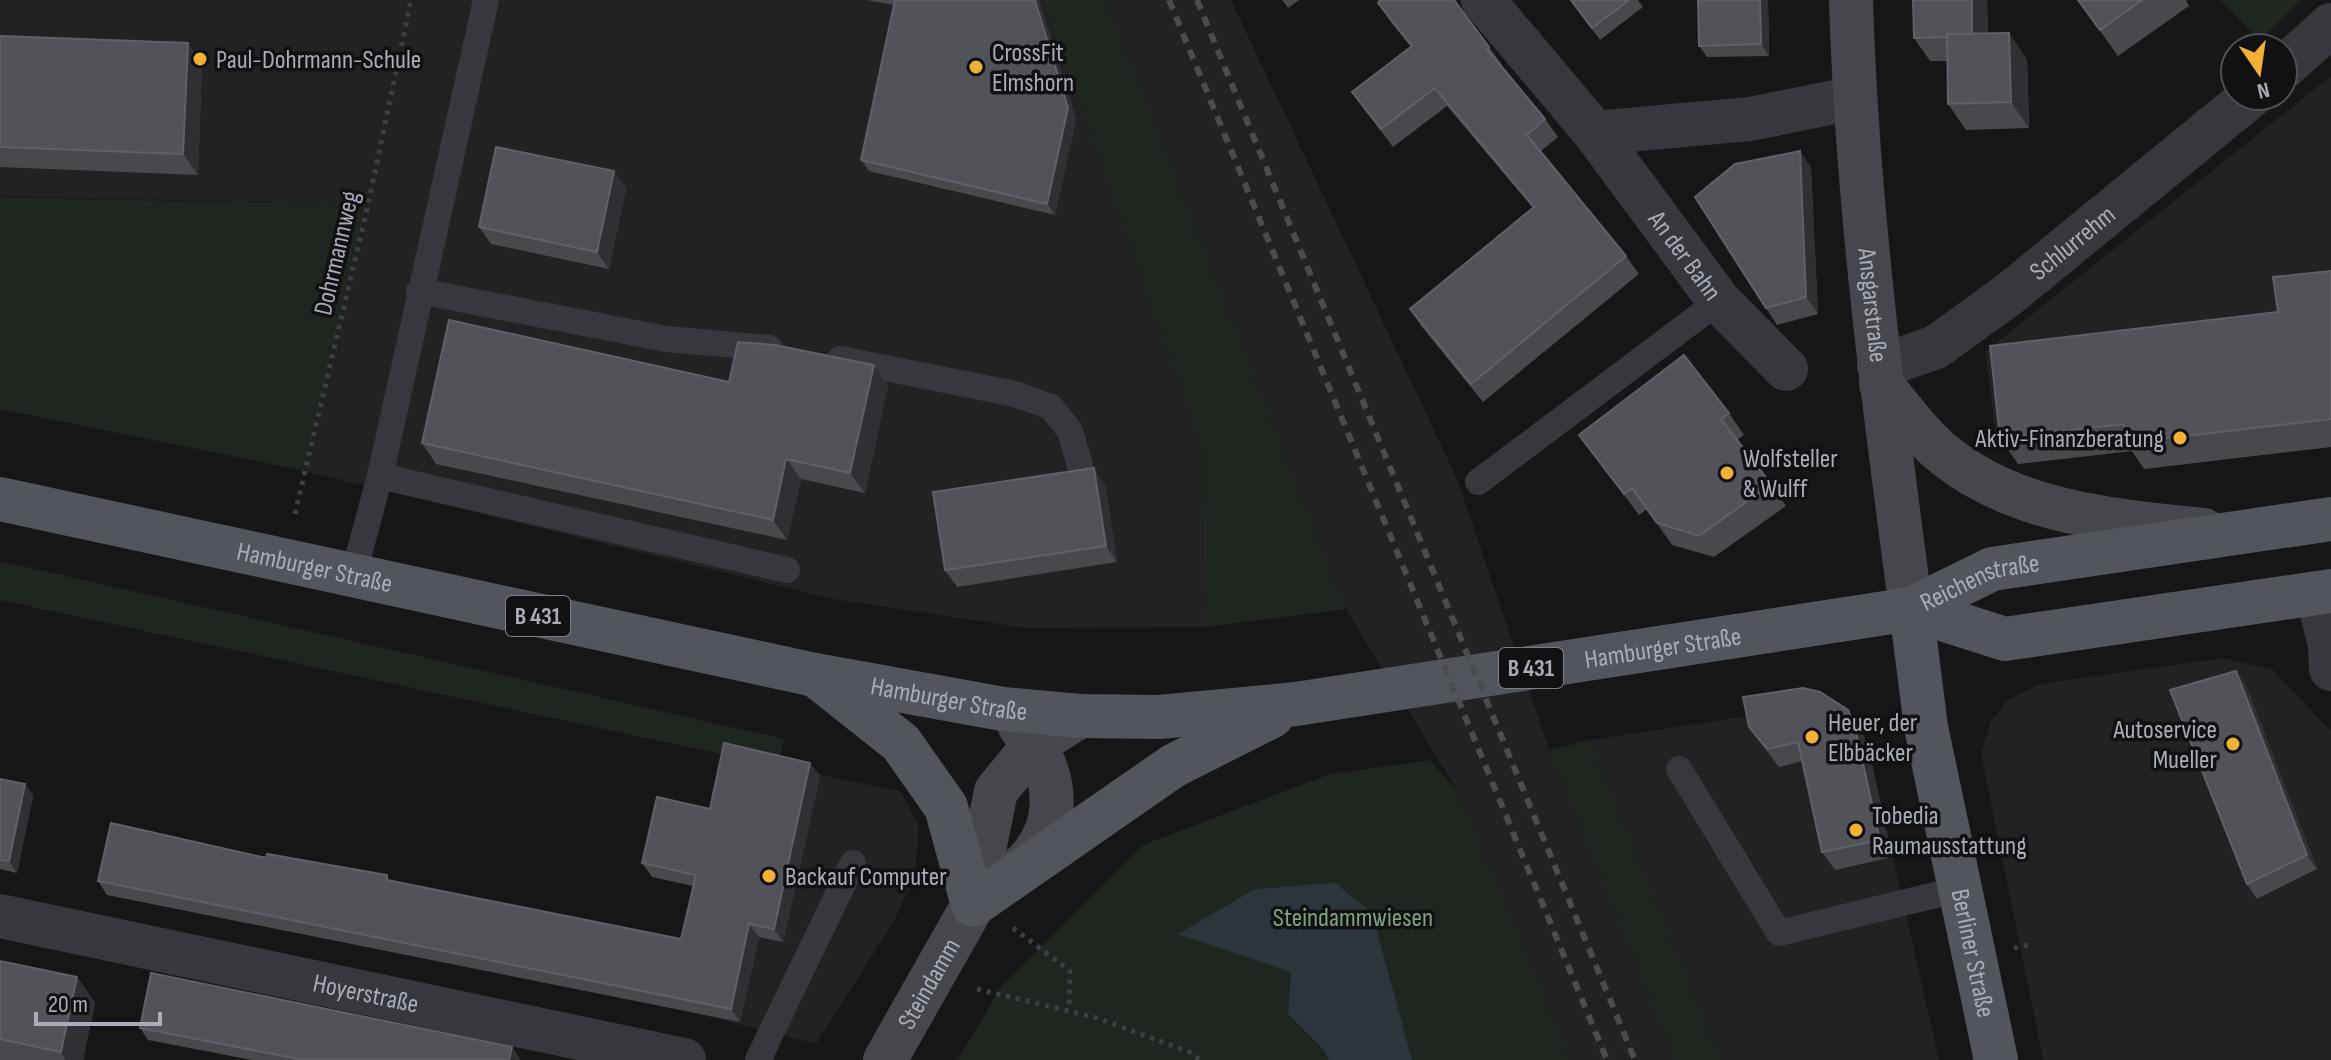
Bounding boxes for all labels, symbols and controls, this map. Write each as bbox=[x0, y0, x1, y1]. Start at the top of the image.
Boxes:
north arrow bbox=[2219, 32, 2299, 112]
place label: CrossFit Elmshorn bbox=[992, 38, 1074, 99]
place label: Paul-Dohrmann-Schule bbox=[216, 45, 421, 76]
marker: Paul-Dohrmann-Schule bbox=[191, 50, 209, 68]
marker: CrossFit Elmshorn bbox=[967, 58, 985, 76]
text: N bbox=[2254, 76, 2272, 105]
street label: Dohrmannweg bbox=[308, 188, 367, 318]
street label: Schlurrehm bbox=[2024, 200, 2122, 288]
street label: An der Bahn bbox=[1640, 205, 1727, 307]
street label: Ansgarstraße bbox=[1850, 246, 1893, 364]
place label: Aktiv-Finanzberatung bbox=[1974, 424, 2164, 455]
marker: Aktiv-Finanzberatung bbox=[2171, 429, 2189, 447]
place label: Wolfsteller & Wulff bbox=[1743, 444, 1838, 505]
marker: Wolfsteller & Wulff bbox=[1718, 464, 1736, 482]
street label: Hamburger Straße bbox=[234, 537, 395, 600]
street label: Reichenstraße bbox=[1916, 548, 2041, 619]
road number: B 431 bbox=[506, 596, 570, 636]
street label: Hamburger Straße bbox=[1583, 621, 1744, 676]
road number: B 431 bbox=[1499, 648, 1563, 688]
street label: Hamburger Straße bbox=[868, 671, 1028, 728]
place label: Heuer, der Elbbäcker bbox=[1828, 708, 1918, 769]
place label: Autoservice Mueller bbox=[2112, 715, 2218, 776]
marker: Heuer, der Elbbäcker bbox=[1803, 728, 1821, 746]
marker: Autoservice Mueller bbox=[2224, 735, 2242, 753]
place label: Tobedia Raumausstattung bbox=[1872, 801, 2027, 862]
marker: Tobedia Raumausstattung bbox=[1847, 821, 1865, 839]
place label: Backauf Computer bbox=[785, 862, 947, 893]
marker: Backauf Computer bbox=[760, 867, 778, 885]
street label: Berliner Straße bbox=[1943, 886, 2001, 1020]
park label: Steindammwiesen bbox=[1273, 903, 1433, 934]
street label: Steindamm bbox=[892, 933, 968, 1035]
street label: Hoyerstraße bbox=[310, 968, 421, 1021]
scale bar bbox=[36, 976, 160, 1026]
text: 20 m bbox=[48, 990, 88, 1019]

